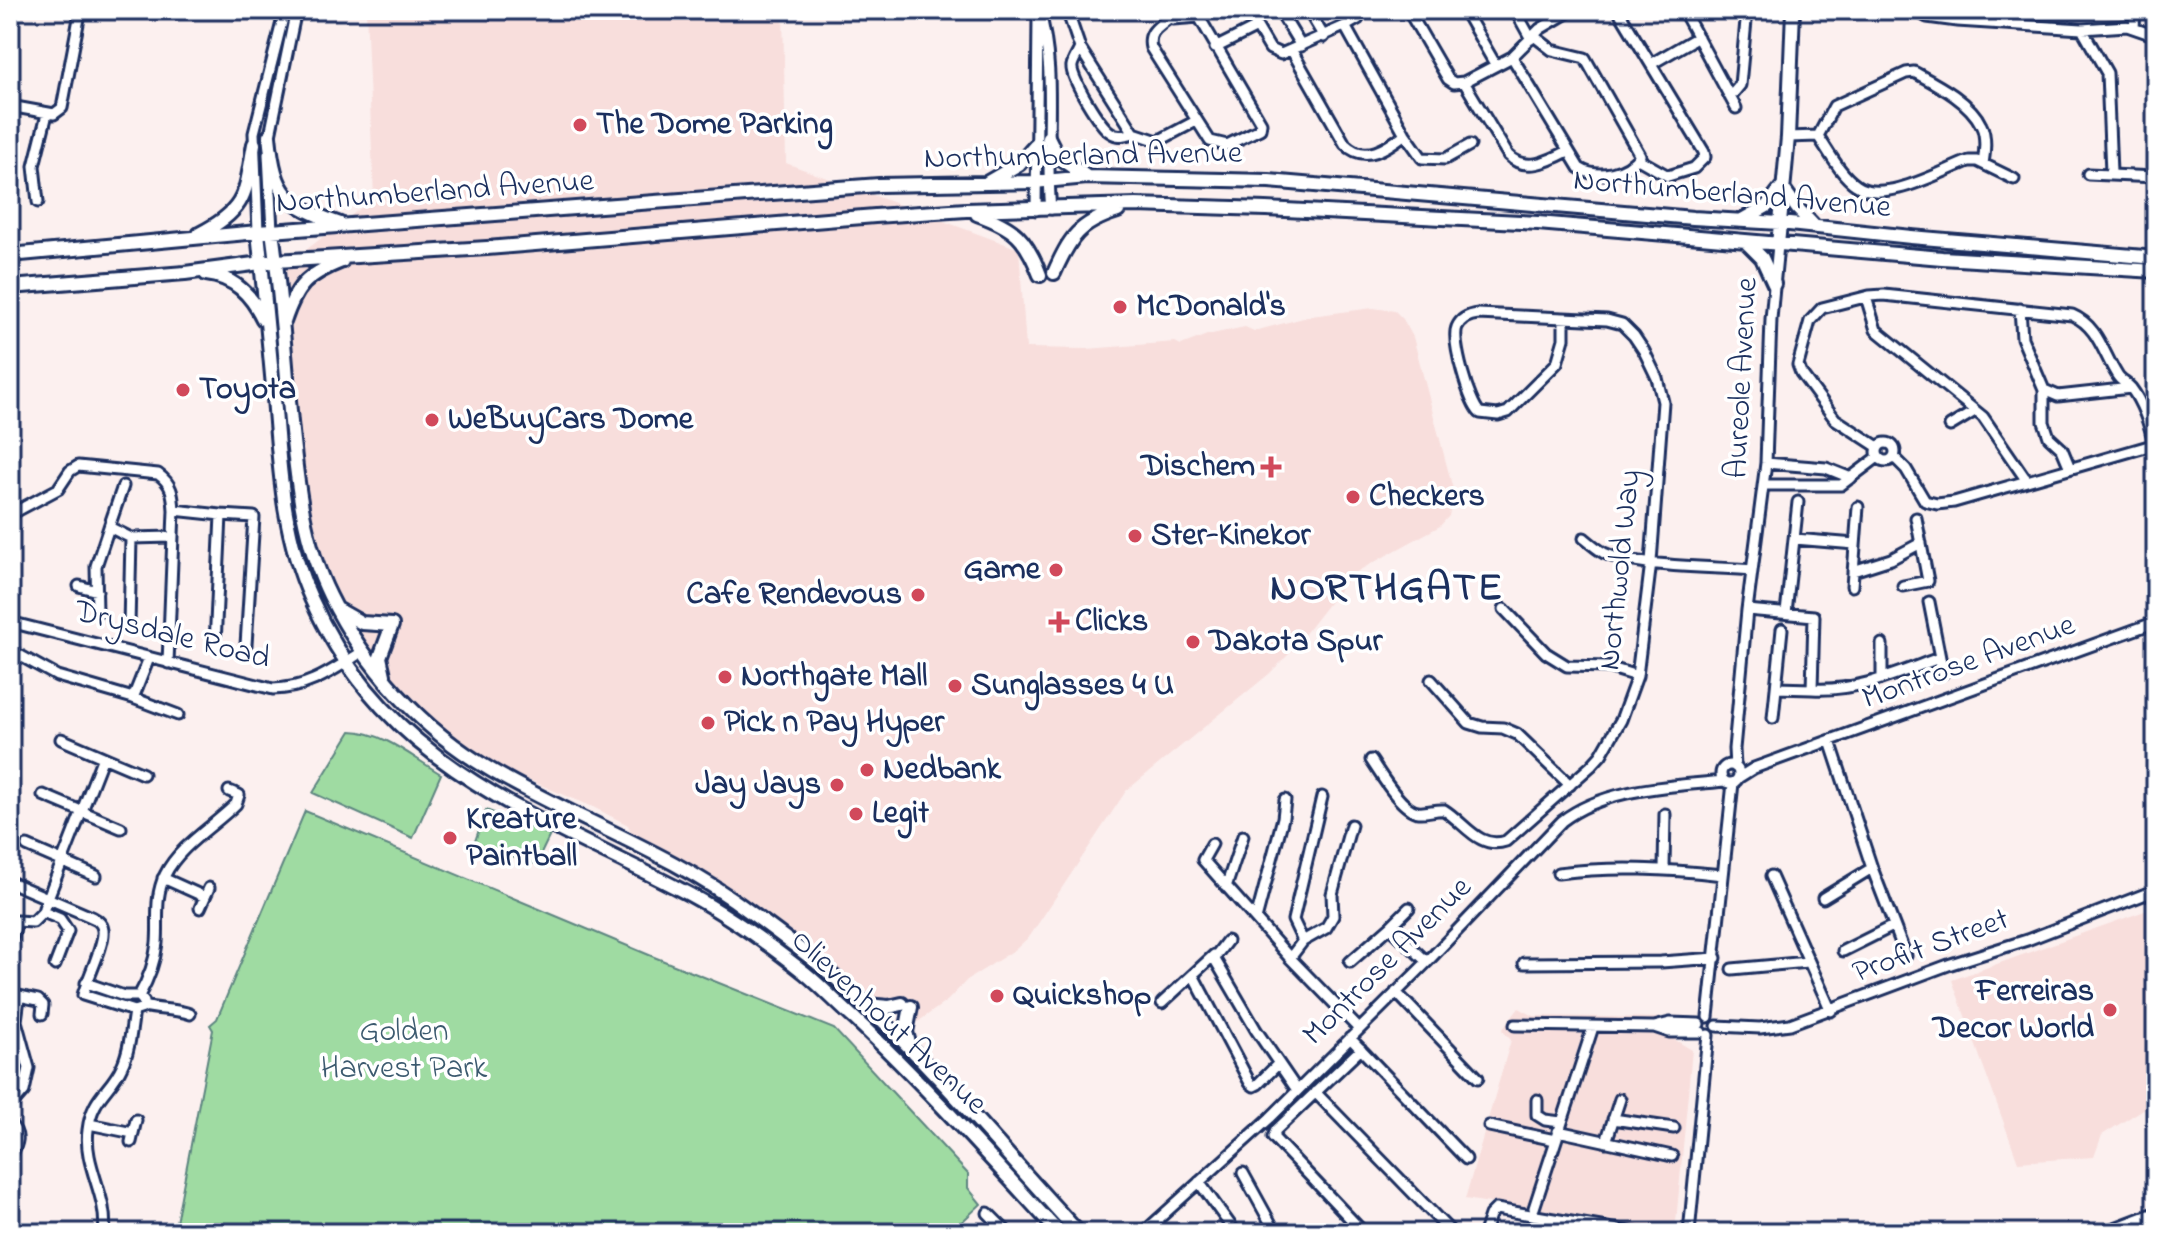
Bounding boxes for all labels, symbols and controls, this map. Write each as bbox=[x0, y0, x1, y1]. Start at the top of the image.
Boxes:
place label: The Dome Parking bbox=[596, 102, 833, 150]
marker: The Dome Parking bbox=[571, 116, 589, 134]
street label: Northumberland Avenue bbox=[923, 131, 1243, 183]
street label: Northumberland Avenue bbox=[275, 158, 596, 228]
street label: Northumberland Avenue bbox=[1571, 158, 1893, 232]
street label: Aureole Avenue bbox=[1714, 276, 1772, 480]
place label: McDonald's bbox=[1136, 284, 1286, 331]
marker: McDonald's bbox=[1111, 298, 1129, 316]
place label: Toyota bbox=[199, 367, 296, 415]
marker: Toyota bbox=[174, 381, 192, 399]
place label: WeBuyCars Dome bbox=[448, 397, 695, 445]
marker: WeBuyCars Dome bbox=[423, 411, 441, 429]
place label: Dischem bbox=[1139, 444, 1255, 491]
marker: Dischem bbox=[1262, 458, 1280, 476]
street label: Northwold Way bbox=[1587, 467, 1655, 673]
place label: Checkers bbox=[1369, 474, 1485, 521]
marker: Checkers bbox=[1344, 488, 1362, 506]
place label: Ster-Kinekor bbox=[1151, 513, 1312, 560]
marker: Ster-Kinekor bbox=[1126, 527, 1144, 545]
place label: Game bbox=[963, 547, 1042, 594]
district label: NORTHGATE bbox=[1270, 560, 1504, 619]
marker: Game bbox=[1047, 561, 1065, 579]
place label: Cafe Rendevous bbox=[686, 572, 902, 619]
marker: Cafe Rendevous bbox=[909, 586, 927, 604]
street label: Drysdale Road bbox=[68, 589, 275, 683]
place label: Clicks bbox=[1075, 599, 1148, 646]
street label: Montrose Avenue bbox=[1856, 602, 2083, 723]
marker: Clicks bbox=[1050, 613, 1068, 631]
place label: Dakota Spur bbox=[1207, 619, 1384, 666]
marker: Dakota Spur bbox=[1184, 633, 1202, 651]
place label: Northgate Mall bbox=[741, 654, 927, 702]
place label: Sunglasses 4 U bbox=[971, 663, 1174, 711]
marker: Northgate Mall bbox=[716, 668, 734, 686]
marker: Sunglasses 4 U bbox=[946, 677, 964, 695]
place label: Pick n Pay Hyper bbox=[724, 700, 945, 748]
marker: Pick n Pay Hyper bbox=[699, 714, 717, 732]
place label: Nedbank bbox=[883, 747, 1002, 794]
marker: Nedbank bbox=[858, 761, 876, 779]
place label: Jay Jays bbox=[695, 762, 821, 810]
marker: Jay Jays bbox=[828, 776, 846, 794]
place label: Legit bbox=[872, 791, 929, 839]
place label: Kreature Paintball bbox=[466, 797, 578, 881]
marker: Legit bbox=[847, 805, 865, 823]
marker: Kreature Paintball bbox=[441, 829, 459, 847]
street label: Montrose Avenue bbox=[1292, 866, 1484, 1058]
street label: Profit Street bbox=[1846, 897, 2016, 997]
street label: Olievenhout Avenue bbox=[779, 919, 998, 1127]
place label: Ferreiras Decor World bbox=[1931, 969, 2094, 1053]
place label: Quickshop bbox=[1013, 973, 1151, 1020]
marker: Quickshop bbox=[988, 987, 1006, 1005]
marker: Ferreiras Decor World bbox=[2101, 1001, 2119, 1019]
park label: Golden Harvest Park bbox=[321, 1009, 488, 1093]

